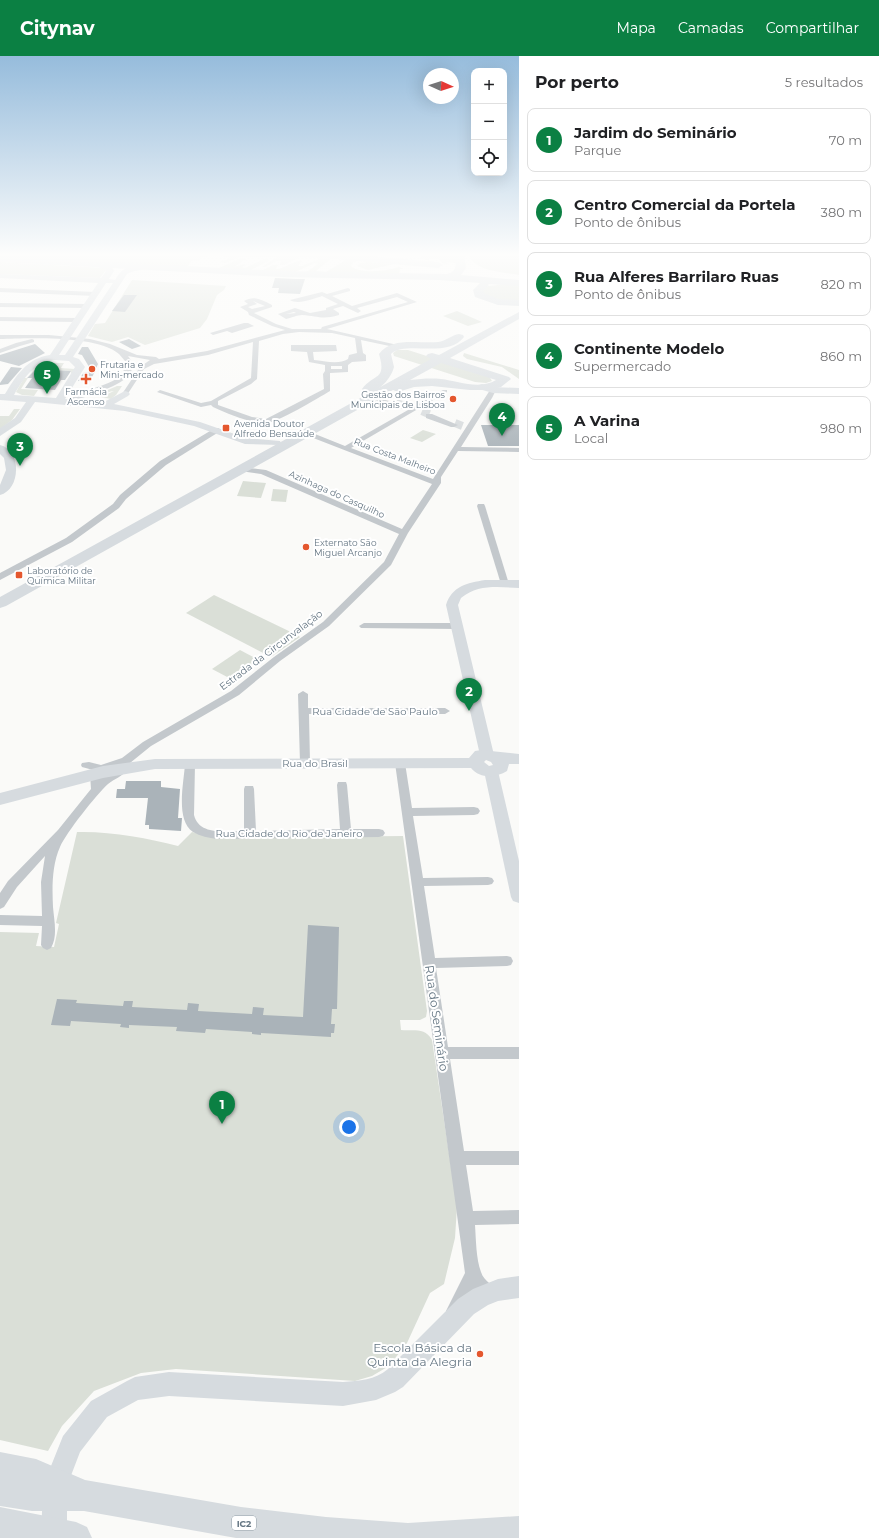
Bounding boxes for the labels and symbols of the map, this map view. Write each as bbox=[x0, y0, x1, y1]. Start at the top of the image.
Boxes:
north arrow bbox=[423, 68, 459, 104]
place label: Frutaria e Mini-mercado bbox=[100, 359, 164, 380]
pin: 5 bbox=[34, 361, 60, 394]
marker: Frutaria e Mini-mercado bbox=[87, 364, 97, 374]
marker: Farmácia Ascenso bbox=[81, 374, 91, 384]
place label: Farmácia Ascenso bbox=[65, 386, 107, 407]
place label: Gestão dos Bairros Municipais de Lisboa bbox=[351, 389, 446, 410]
marker: Gestão dos Bairros Municipais de Lisboa bbox=[448, 394, 458, 404]
pin: 4 bbox=[489, 403, 515, 436]
place label: Avenida Doutor Alfredo Bensaúde bbox=[234, 418, 315, 439]
marker: Avenida Doutor Alfredo Bensaúde bbox=[221, 423, 231, 433]
pin: 3 bbox=[7, 433, 33, 466]
street label: Rua Costa Malheiro bbox=[352, 435, 438, 477]
street label: Azinhaga do Casquilho bbox=[287, 468, 387, 520]
place label: Externato São Miguel Arcanjo bbox=[314, 537, 382, 558]
marker: Externato São Miguel Arcanjo bbox=[301, 542, 311, 552]
place label: Laboratório de Química Militar bbox=[27, 565, 96, 586]
marker: Laboratório de Química Militar bbox=[14, 570, 24, 580]
street label: Estrada da Circunvalação bbox=[217, 607, 325, 693]
pin: 2 bbox=[456, 678, 482, 711]
street label: Rua Cidade de São Paulo bbox=[312, 705, 438, 718]
street label: Rua do Brasil bbox=[282, 757, 348, 770]
street label: Rua Cidade do Rio de Janeiro bbox=[216, 827, 362, 840]
street label: Rua do Seminário bbox=[422, 964, 452, 1072]
pin: 1 bbox=[209, 1091, 235, 1124]
your location bbox=[339, 1117, 359, 1137]
place label: Escola Básica da Quinta da Alegria bbox=[367, 1340, 472, 1369]
marker: Escola Básica da Quinta da Alegria bbox=[475, 1349, 485, 1359]
road number: IC2 bbox=[232, 1516, 256, 1530]

